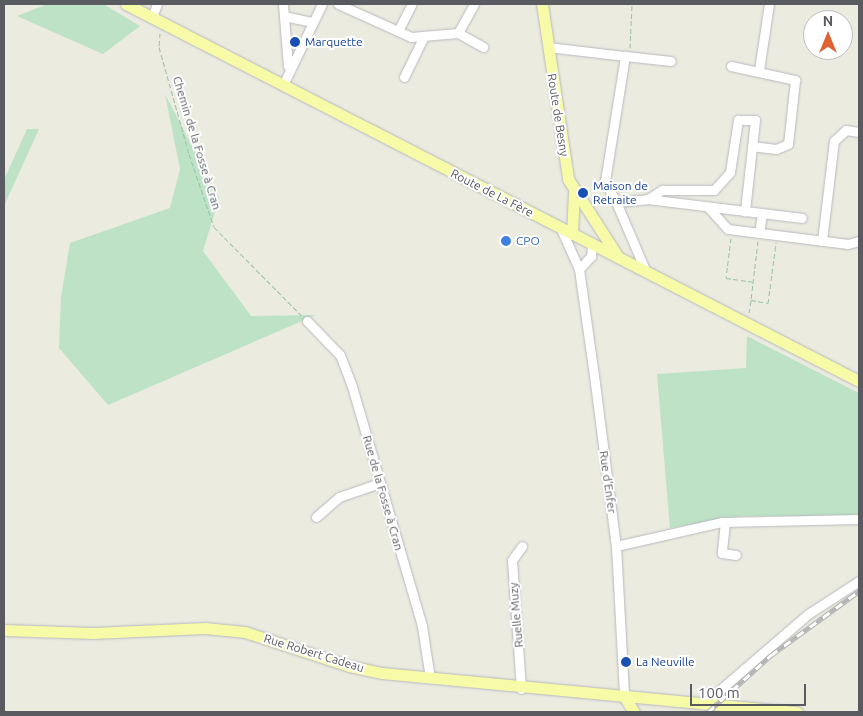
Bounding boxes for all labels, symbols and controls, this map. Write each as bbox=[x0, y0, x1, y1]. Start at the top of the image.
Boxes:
north arrow bbox=[803, 10, 853, 60]
text: N bbox=[823, 13, 833, 29]
place label: Marquette bbox=[305, 35, 363, 49]
marker: Marquette bbox=[289, 36, 301, 48]
street label: Route de Besny bbox=[544, 73, 572, 157]
street label: Chemin de la Fosse à Cran bbox=[170, 74, 224, 212]
street label: Route de La Fère bbox=[448, 166, 536, 220]
place label: Maison de Retraite bbox=[593, 179, 648, 207]
marker: Maison de Retraite bbox=[577, 187, 589, 199]
place label: CPO bbox=[516, 234, 540, 248]
marker: CPO bbox=[500, 235, 512, 247]
street label: Rue de la Fosse à Cran bbox=[360, 434, 406, 552]
street label: Rue d'Enfer bbox=[596, 450, 620, 514]
street label: Ruelle Muzy bbox=[506, 582, 526, 648]
street label: Rue Robert Cadeau bbox=[262, 631, 366, 675]
place label: La Neuville bbox=[636, 655, 695, 669]
marker: La Neuville bbox=[620, 656, 632, 668]
scale bar bbox=[693, 674, 809, 706]
text: 100 m bbox=[698, 684, 740, 701]

